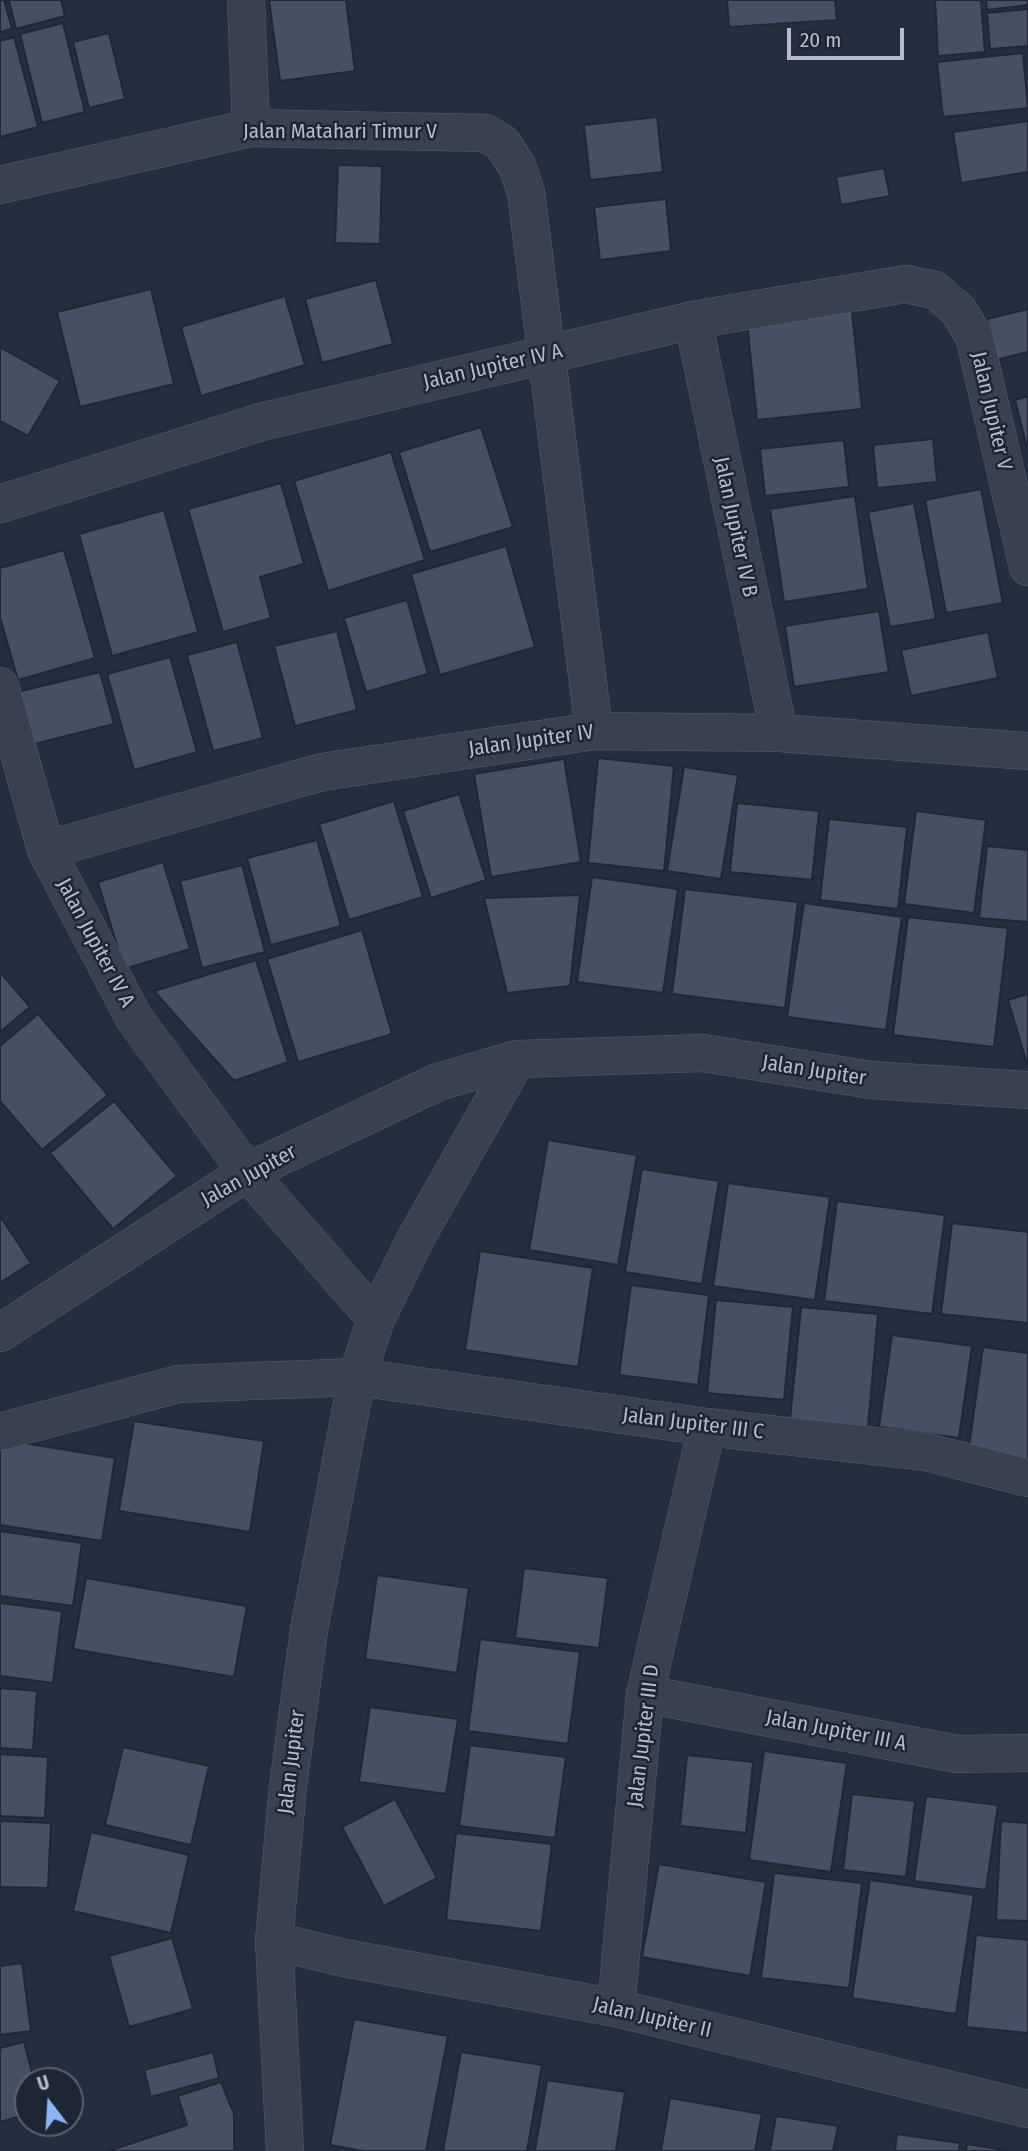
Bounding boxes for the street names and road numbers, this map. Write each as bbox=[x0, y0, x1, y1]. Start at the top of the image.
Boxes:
street label: Jalan Matahari Timur V bbox=[243, 119, 437, 145]
street label: Jalan Jupiter IV A bbox=[421, 339, 565, 395]
street label: Jalan Jupiter V bbox=[965, 349, 1017, 473]
street label: Jalan Jupiter IV B bbox=[708, 455, 762, 599]
street label: Jalan Jupiter IV bbox=[467, 720, 595, 762]
street label: Jalan Jupiter IV A bbox=[51, 874, 139, 1012]
street label: Jalan Jupiter bbox=[760, 1050, 868, 1092]
street label: Jalan Jupiter bbox=[197, 1140, 301, 1212]
street label: Jalan Jupiter III C bbox=[621, 1403, 765, 1445]
street label: Jalan Jupiter III D bbox=[623, 1663, 665, 1809]
street label: Jalan Jupiter III A bbox=[764, 1705, 908, 1757]
street label: Jalan Jupiter bbox=[273, 1708, 311, 1816]
street label: Jalan Jupiter II bbox=[590, 1992, 714, 2044]

